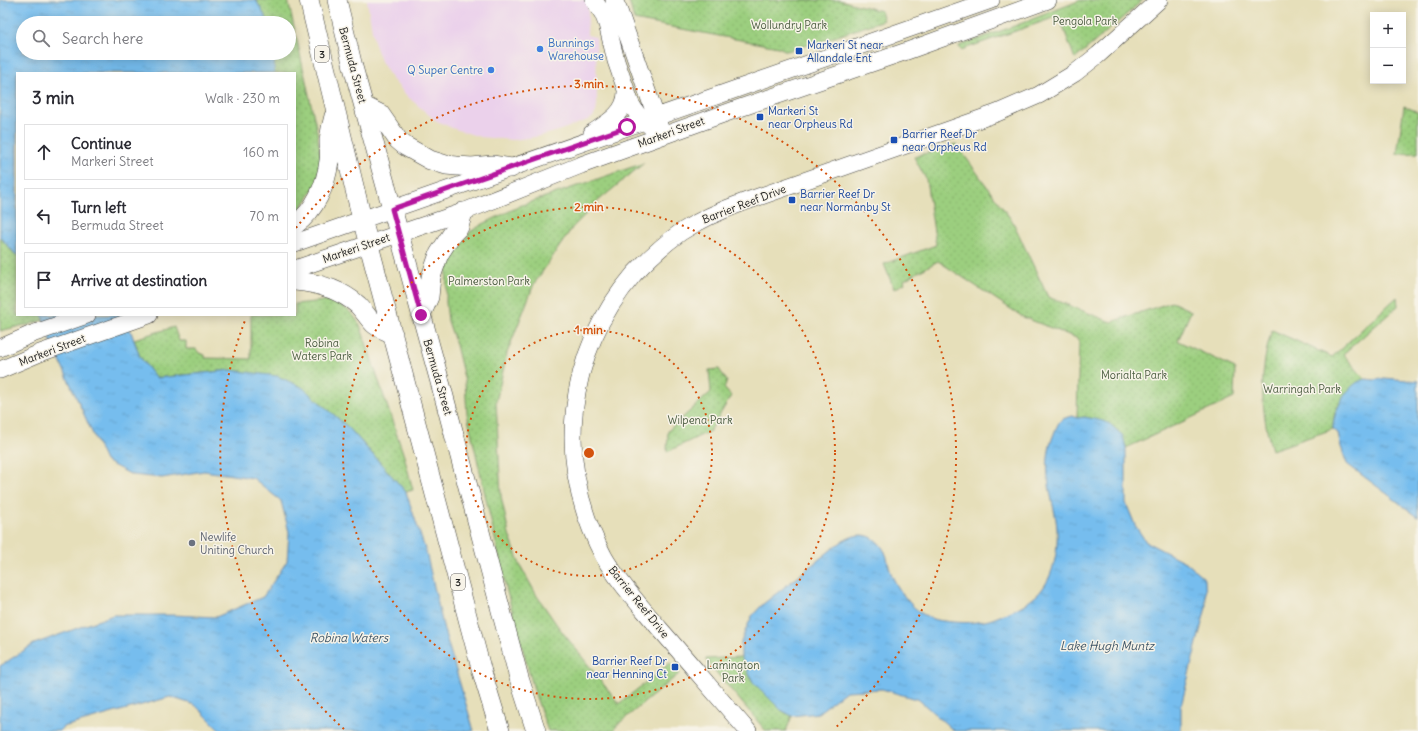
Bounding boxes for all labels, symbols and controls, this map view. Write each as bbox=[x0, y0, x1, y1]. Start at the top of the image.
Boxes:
map controls bbox=[1370, 12, 1406, 84]
button: + bbox=[1370, 12, 1406, 48]
park label: Pengola Park bbox=[1053, 14, 1118, 28]
search box bbox=[16, 16, 296, 60]
park label: Wollundry Park bbox=[751, 18, 827, 32]
street label: Bermuda Street bbox=[336, 25, 370, 105]
icon: search bbox=[30, 27, 52, 49]
text: Search here bbox=[62, 29, 143, 48]
place label: Bunnings Warehouse bbox=[548, 36, 604, 63]
place label: Markeri St near Allandale Ent bbox=[807, 38, 883, 65]
marker: Bunnings Warehouse bbox=[535, 44, 545, 54]
road number: 3 bbox=[315, 46, 329, 62]
marker: Markeri St near Allandale Ent bbox=[794, 46, 804, 56]
button: − bbox=[1370, 48, 1406, 84]
place label: Q Super Centre bbox=[407, 63, 483, 77]
marker: Q Super Centre bbox=[486, 65, 496, 75]
text: 3 min bbox=[574, 76, 604, 91]
text: 3 min bbox=[32, 87, 74, 109]
text: Walk · 230 m bbox=[205, 90, 280, 107]
place label: Markeri St near Orpheus Rd bbox=[768, 104, 853, 131]
marker: Markeri St near Orpheus Rd bbox=[755, 112, 765, 122]
street label: Markeri Street bbox=[636, 113, 707, 151]
route start bbox=[618, 118, 636, 136]
place label: Barrier Reef Dr near Orpheus Rd bbox=[902, 127, 987, 154]
text: Continue bbox=[71, 134, 132, 153]
marker: Barrier Reef Dr near Orpheus Rd bbox=[889, 135, 899, 145]
icon: ahead bbox=[33, 141, 55, 163]
text: 160 m bbox=[243, 144, 279, 161]
text: Markeri Street bbox=[71, 153, 154, 170]
street label: Barrier Reef Drive bbox=[700, 182, 788, 226]
place label: Barrier Reef Dr near Normanby St bbox=[800, 187, 891, 214]
marker: Barrier Reef Dr near Normanby St bbox=[787, 195, 797, 205]
text: Turn left bbox=[71, 198, 126, 217]
text: 2 min bbox=[574, 199, 604, 214]
icon: left bbox=[33, 205, 55, 227]
text: 70 m bbox=[250, 208, 279, 225]
text: Bermuda Street bbox=[71, 217, 164, 234]
street label: Markeri Street bbox=[321, 230, 392, 266]
icon: arrive bbox=[33, 269, 55, 291]
text: Arrive at destination bbox=[71, 271, 207, 290]
park label: Palmerston Park bbox=[448, 274, 530, 288]
route end bbox=[412, 306, 430, 324]
text: 1 min bbox=[575, 322, 603, 337]
street label: Markeri Street bbox=[17, 331, 87, 369]
park label: Robina Waters Park bbox=[292, 336, 353, 363]
street label: Bermuda Street bbox=[420, 337, 456, 417]
park label: Morialta Park bbox=[1101, 368, 1167, 382]
park label: Warringah Park bbox=[1263, 382, 1341, 396]
park label: Wilpena Park bbox=[667, 413, 733, 427]
centre of rings bbox=[582, 446, 596, 460]
place label: Newlife Uniting Church bbox=[200, 530, 274, 557]
marker: Newlife Uniting Church bbox=[187, 538, 197, 548]
street label: Barrier Reef Drive bbox=[606, 563, 672, 641]
road number: 3 bbox=[451, 574, 465, 590]
water label: Robina Waters bbox=[310, 630, 390, 645]
water label: Lake Hugh Muntz bbox=[1060, 638, 1155, 653]
place label: Barrier Reef Dr near Henning Ct bbox=[587, 654, 668, 681]
park label: Lamington Park bbox=[706, 658, 760, 685]
marker: Barrier Reef Dr near Henning Ct bbox=[670, 662, 680, 672]

